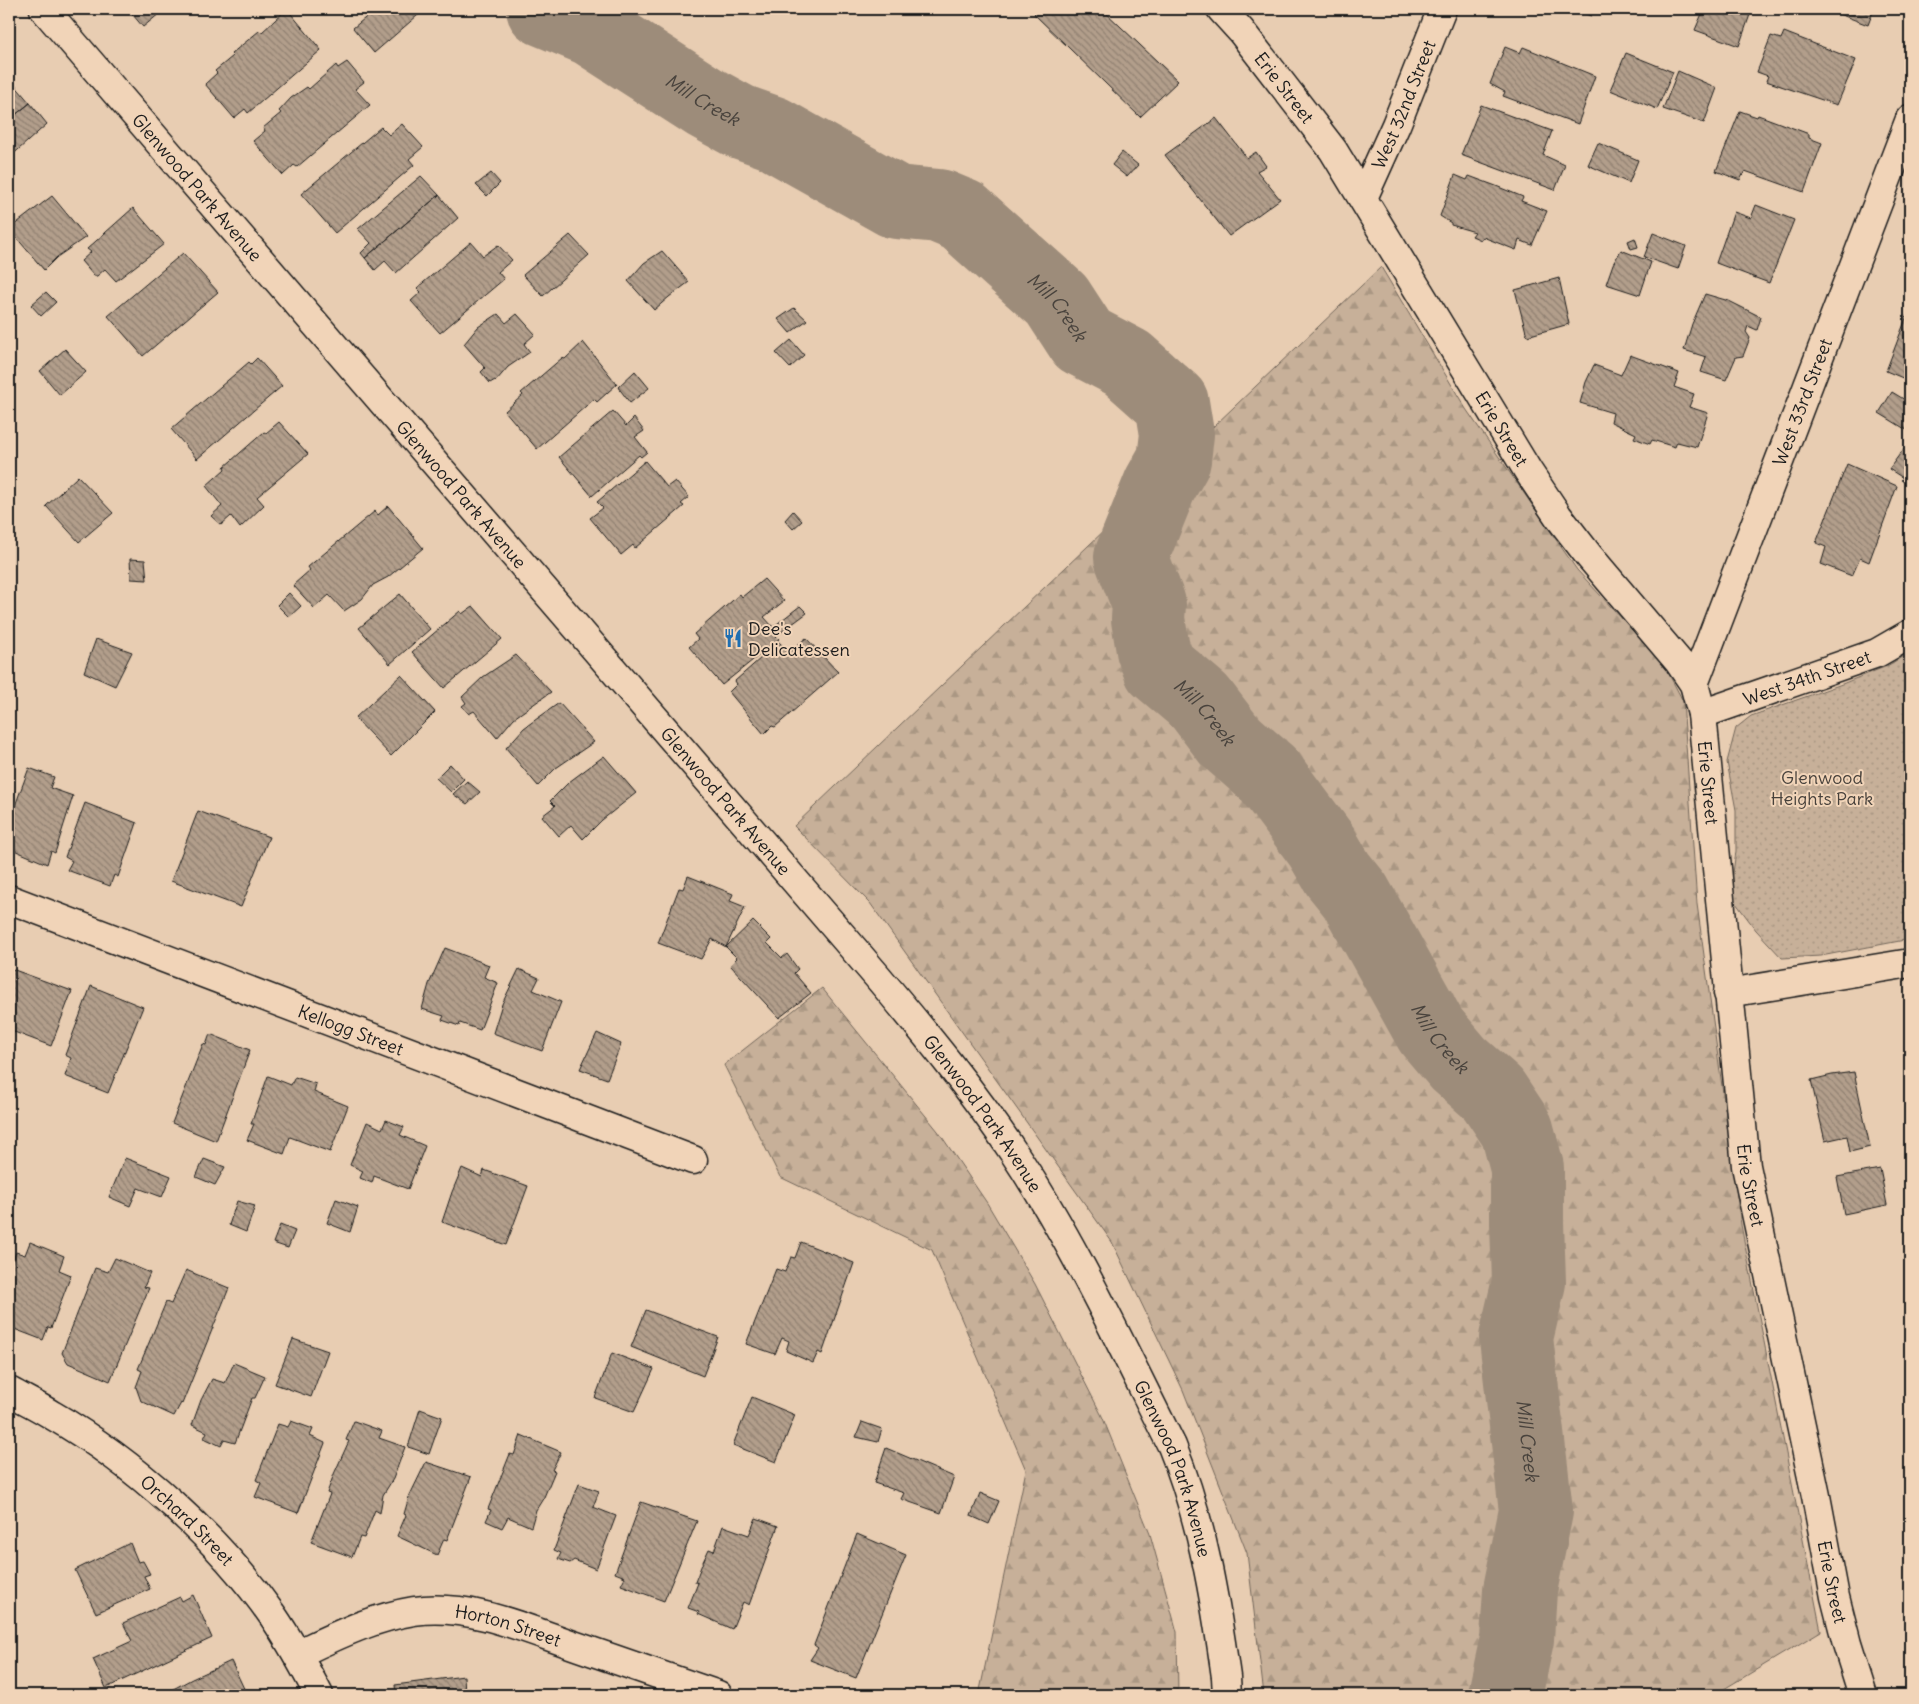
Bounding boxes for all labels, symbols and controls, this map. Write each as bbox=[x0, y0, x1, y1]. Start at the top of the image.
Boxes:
street label: West 32nd Street bbox=[1366, 37, 1440, 172]
street label: Erie Street bbox=[1250, 47, 1319, 128]
water label: Mill Creek bbox=[661, 68, 745, 132]
street label: Glenwood Park Avenue bbox=[127, 108, 268, 266]
water label: Mill Creek bbox=[1022, 267, 1093, 347]
street label: West 33rd Street bbox=[1767, 335, 1837, 469]
street label: Erie Street bbox=[1471, 387, 1534, 470]
street label: Glenwood Park Avenue bbox=[392, 415, 532, 573]
place label: Dee's Delicatessen bbox=[748, 617, 850, 661]
restaurant icon: Dee's Delicatessen bbox=[722, 627, 744, 649]
street label: West 34th Street bbox=[1740, 645, 1874, 710]
water label: Mill Creek bbox=[1169, 673, 1242, 751]
street label: Glenwood Park Avenue bbox=[656, 722, 796, 880]
street label: Erie Street bbox=[1693, 740, 1724, 825]
park label: Glenwood Heights Park bbox=[1771, 766, 1873, 810]
street label: Kellogg Street bbox=[295, 999, 407, 1060]
water label: Mill Creek bbox=[1406, 999, 1474, 1080]
street label: Glenwood Park Avenue bbox=[919, 1030, 1047, 1196]
street label: Erie Street bbox=[1732, 1143, 1770, 1229]
street label: Glenwood Park Avenue bbox=[1129, 1376, 1217, 1559]
water label: Mill Creek bbox=[1511, 1398, 1545, 1484]
street label: Orchard Street bbox=[136, 1470, 239, 1570]
street label: Erie Street bbox=[1813, 1538, 1853, 1626]
street label: Horton Street bbox=[454, 1599, 564, 1651]

